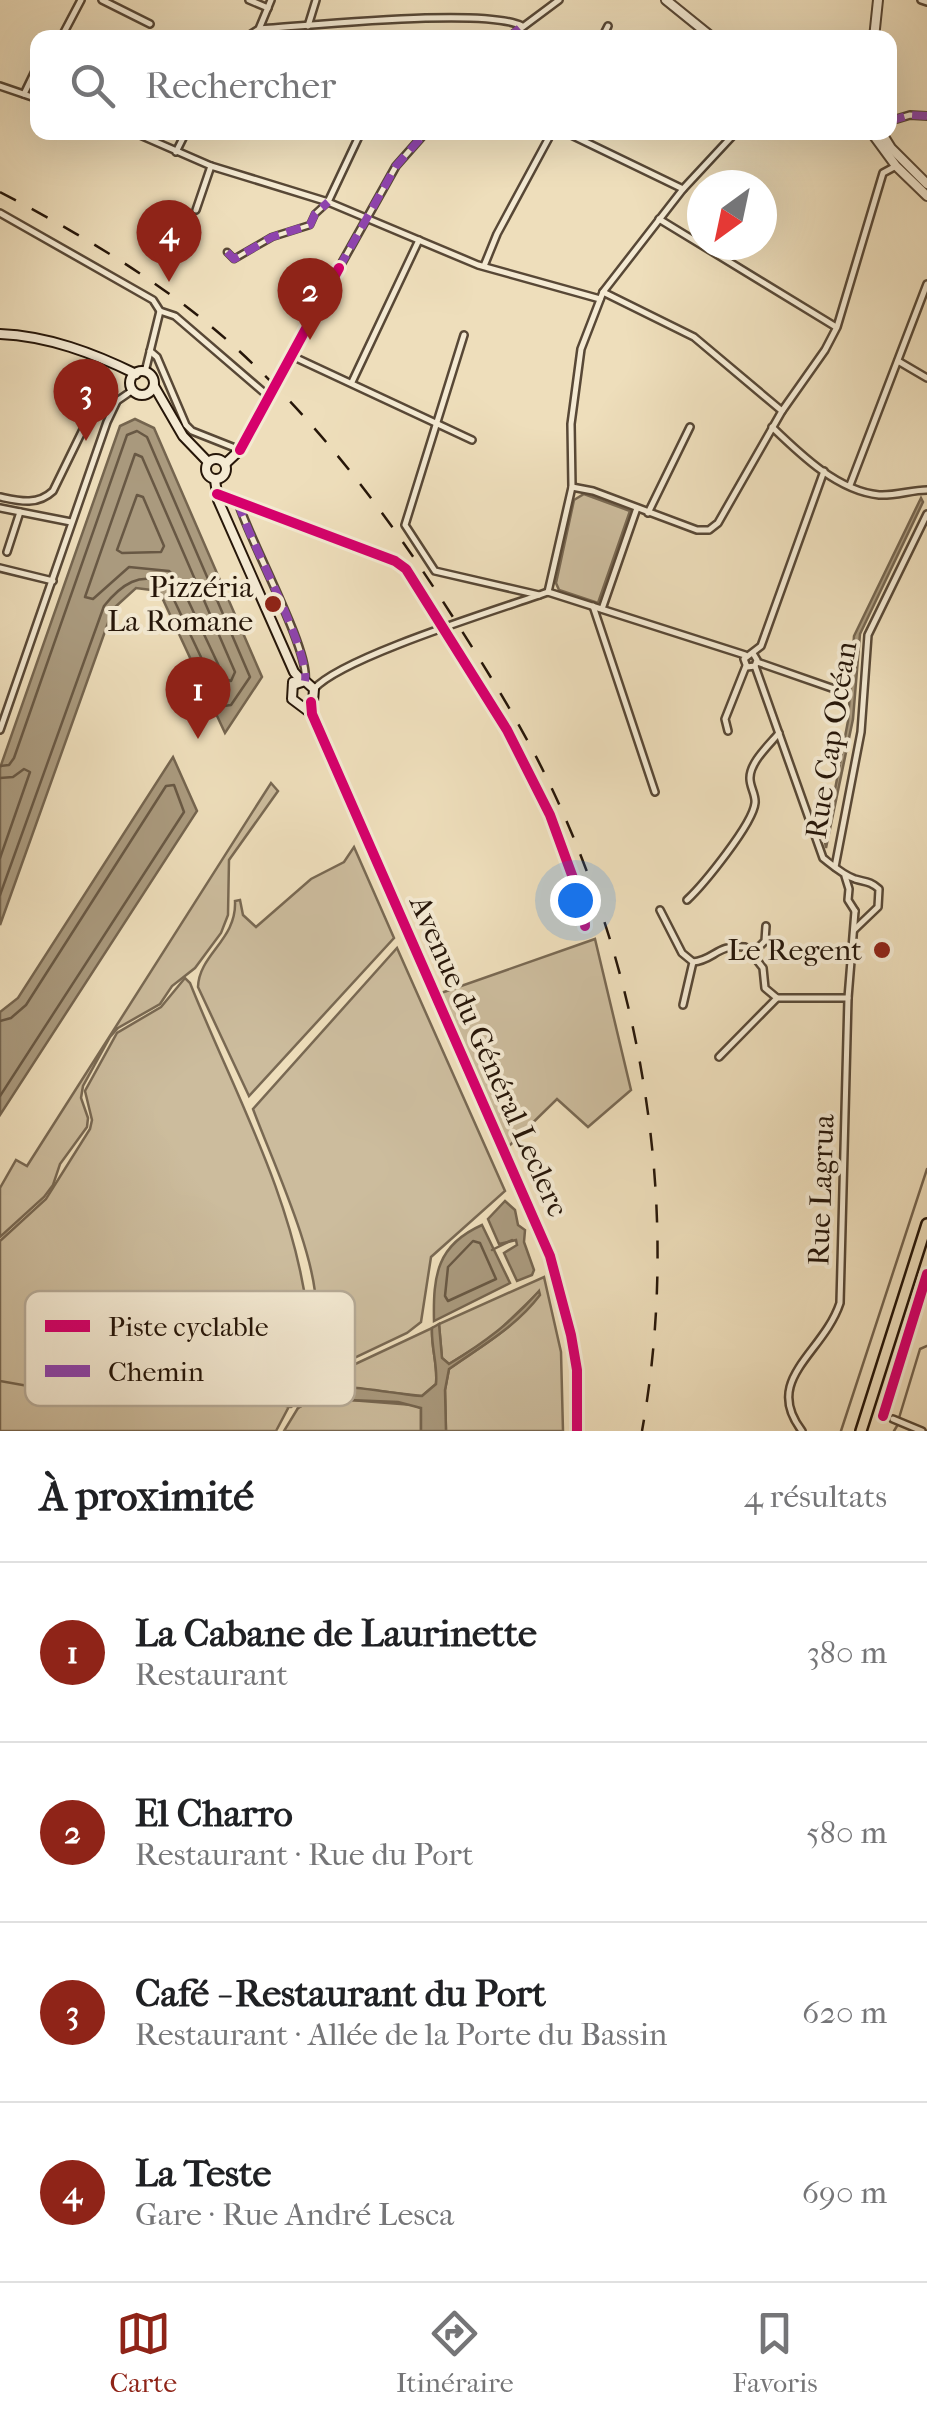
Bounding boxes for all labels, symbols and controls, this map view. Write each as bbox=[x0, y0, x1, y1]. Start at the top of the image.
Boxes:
search box bbox=[30, 30, 897, 140]
icon: search bbox=[65, 58, 120, 113]
text: Rechercher bbox=[145, 63, 336, 108]
north arrow bbox=[687, 170, 777, 260]
pin: 4 bbox=[136, 200, 202, 282]
pin: 2 bbox=[278, 258, 342, 340]
pin: 3 bbox=[54, 358, 118, 441]
place label: Pizzéria La Romane bbox=[107, 570, 254, 639]
marker: Pizzéria La Romane bbox=[262, 593, 284, 615]
street label: Rue Cap Océan bbox=[799, 638, 864, 841]
pin: 1 bbox=[166, 656, 230, 739]
your location bbox=[550, 875, 601, 926]
street label: Avenue du Général Leclerc bbox=[401, 889, 575, 1222]
place label: Le Regent bbox=[728, 933, 862, 968]
marker: Le Regent bbox=[871, 939, 893, 961]
street label: Rue Lagrua bbox=[801, 1113, 842, 1266]
legend bbox=[25, 1291, 355, 1406]
text: Piste cyclable bbox=[108, 1310, 269, 1343]
text: Chemin bbox=[108, 1355, 204, 1388]
text: À proximité bbox=[40, 1472, 254, 1521]
text: 4 résultats bbox=[744, 1478, 887, 1515]
text: La Cabane de Laurinette bbox=[135, 1611, 537, 1656]
text: 1 bbox=[67, 1634, 78, 1671]
text: 380 m bbox=[807, 1634, 887, 1671]
text: Restaurant bbox=[135, 1656, 288, 1693]
text: El Charro bbox=[135, 1791, 293, 1836]
text: 2 bbox=[64, 1814, 81, 1851]
text: 580 m bbox=[806, 1814, 887, 1851]
text: Restaurant · Rue du Port bbox=[135, 1836, 473, 1873]
text: Café - Restaurant du Port bbox=[135, 1971, 546, 2016]
text: 3 bbox=[66, 1994, 79, 2031]
text: 620 m bbox=[802, 1994, 887, 2031]
text: Restaurant · Allée de la Porte du Bassin bbox=[135, 2016, 667, 2053]
text: La Teste bbox=[135, 2151, 271, 2196]
text: 4 bbox=[63, 2174, 82, 2211]
text: 690 m bbox=[802, 2174, 887, 2211]
text: Gare · Rue André Lesca bbox=[135, 2196, 454, 2233]
tab: Carte bbox=[109, 2306, 177, 2399]
tab: Itinéraire bbox=[396, 2306, 513, 2399]
tab: Favoris bbox=[732, 2306, 818, 2399]

